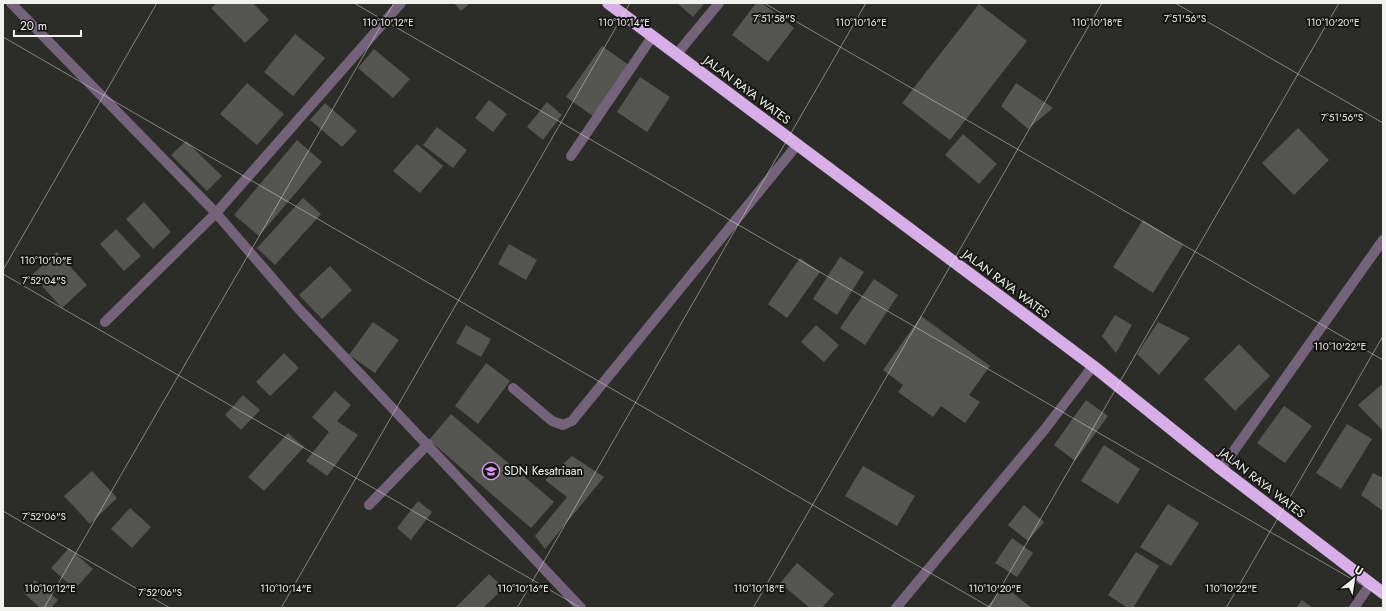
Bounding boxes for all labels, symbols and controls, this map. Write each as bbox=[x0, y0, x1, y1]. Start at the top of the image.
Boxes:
text: 7°51'58"S bbox=[753, 11, 796, 26]
text: 7°51'56"S bbox=[1164, 11, 1207, 26]
scale bar bbox=[14, 12, 81, 38]
text: 110°10'12"E bbox=[362, 15, 414, 30]
text: 110°10'14"E bbox=[598, 15, 650, 30]
text: 110°10'16"E bbox=[835, 15, 887, 30]
text: 110°10'18"E bbox=[1071, 15, 1123, 30]
text: 110°10'20"E bbox=[1307, 15, 1359, 30]
text: 20 m bbox=[20, 17, 47, 35]
street label: JALAN RAYA WATES bbox=[698, 50, 795, 129]
text: 7°51'56"S bbox=[1321, 110, 1364, 125]
street label: JALAN RAYA WATES bbox=[957, 244, 1054, 323]
text: 110°10'10"E bbox=[20, 253, 72, 268]
text: 7°52'04"S bbox=[22, 273, 67, 288]
text: 110°10'22"E bbox=[1314, 339, 1366, 354]
street label: JALAN RAYA WATES bbox=[1214, 442, 1309, 523]
school or university icon: SDN Kesatriaan bbox=[481, 461, 501, 481]
place label: SDN Kesatriaan bbox=[504, 462, 583, 480]
text: 7°52'06"S bbox=[22, 509, 67, 524]
north arrow bbox=[1334, 559, 1374, 599]
text: U bbox=[1352, 561, 1366, 579]
text: 110°10'12"E bbox=[24, 581, 76, 596]
text: 110°10'14"E bbox=[260, 581, 312, 596]
text: 110°10'16"E bbox=[497, 581, 549, 596]
text: 110°10'18"E bbox=[733, 581, 785, 596]
text: 110°10'20"E bbox=[969, 581, 1021, 596]
text: 110°10'22"E bbox=[1205, 581, 1257, 596]
text: 7°52'06"S bbox=[138, 585, 183, 600]

